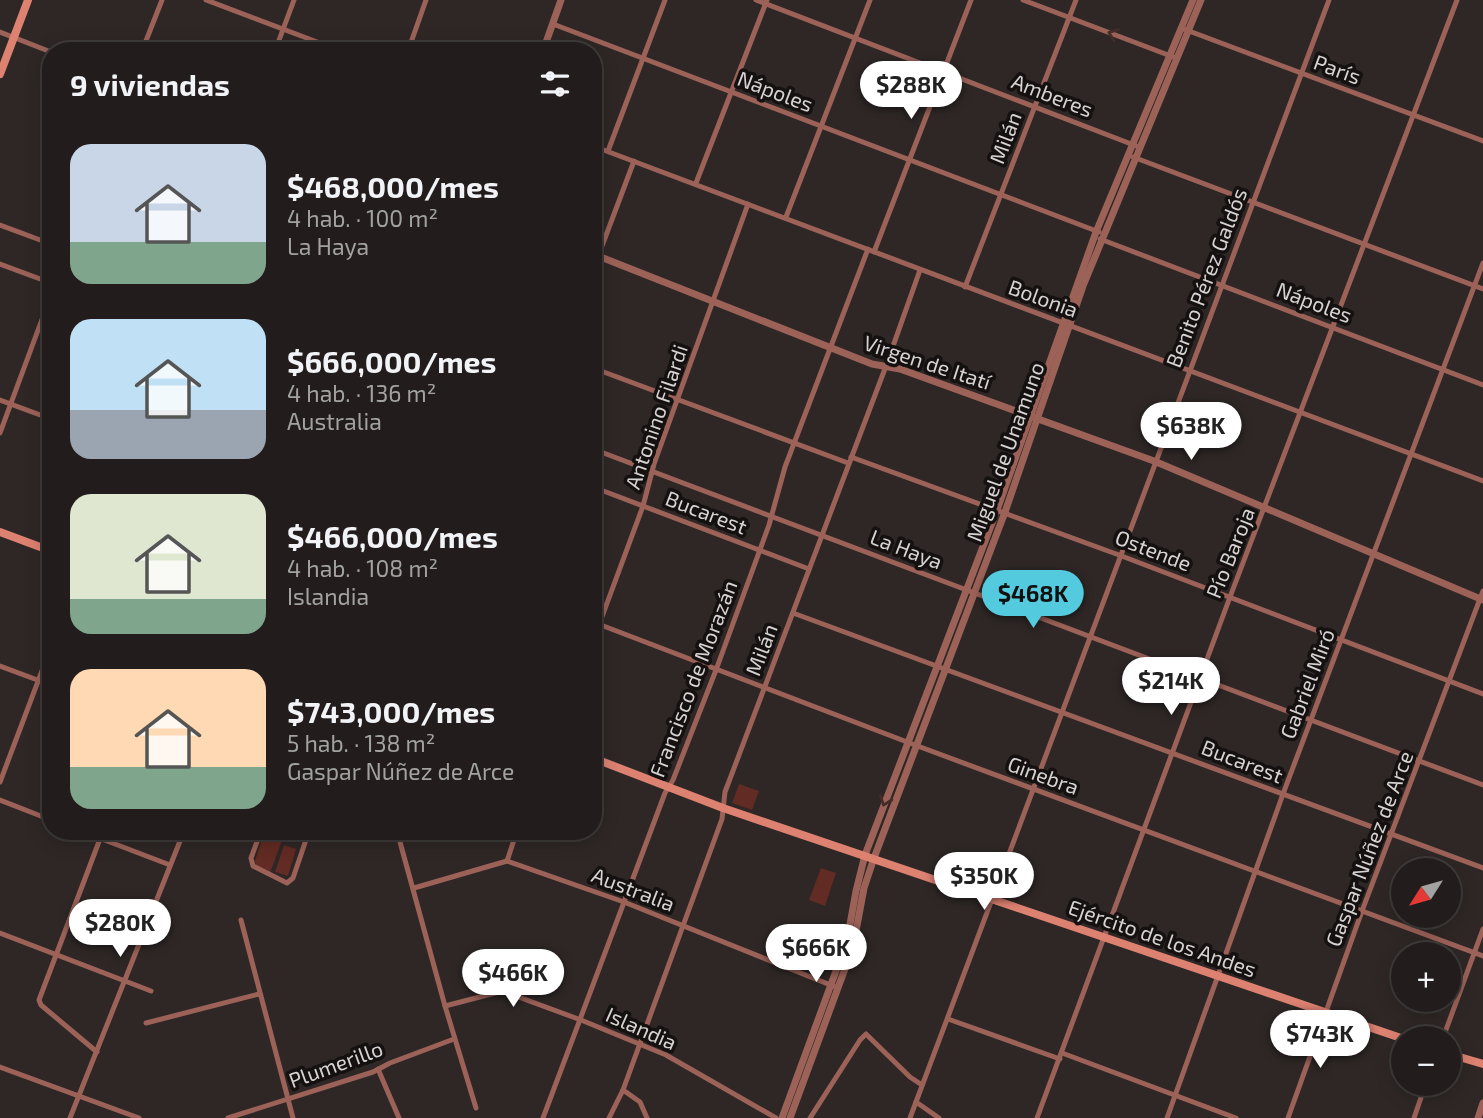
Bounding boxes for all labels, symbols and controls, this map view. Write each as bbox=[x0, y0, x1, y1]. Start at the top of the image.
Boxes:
one-way arrow bbox=[1107, 29, 1119, 43]
street label: París bbox=[1311, 49, 1364, 89]
pin: $288K bbox=[862, 61, 960, 121]
icon: filters bbox=[536, 65, 574, 103]
street label: Nápoles bbox=[734, 65, 817, 116]
text: 9 viviendas bbox=[70, 66, 230, 102]
street label: Amberes bbox=[1008, 68, 1097, 121]
text: $288K bbox=[876, 70, 946, 98]
street label: Milán bbox=[983, 108, 1026, 167]
text: $468,000/mes bbox=[287, 168, 499, 204]
icon: home bbox=[126, 172, 210, 256]
street label: Benito Pérez Galdós bbox=[1160, 184, 1251, 371]
text: 4 hab. · 100 m² bbox=[287, 204, 438, 232]
text: La Haya bbox=[287, 232, 369, 260]
street label: Bolonia bbox=[1005, 274, 1082, 322]
street label: Nápoles bbox=[1273, 276, 1356, 327]
street label: Virgen de Itatí bbox=[861, 329, 995, 394]
street label: Antonino Filardi bbox=[619, 341, 692, 492]
text: $666,000/mes bbox=[287, 343, 496, 379]
icon: home bbox=[126, 347, 210, 431]
street label: Miguel de Unamuno bbox=[960, 358, 1049, 545]
text: 4 hab. · 136 m² bbox=[287, 379, 436, 407]
pin: $638K bbox=[1142, 402, 1240, 462]
text: Australia bbox=[287, 407, 382, 435]
text: $638K bbox=[1157, 411, 1225, 439]
street label: Bucarest bbox=[662, 485, 751, 538]
street label: Pío Baroja bbox=[1200, 503, 1260, 602]
text: $466,000/mes bbox=[287, 518, 498, 554]
icon: home bbox=[126, 522, 210, 606]
street label: La Haya bbox=[867, 523, 946, 574]
street label: Ostende bbox=[1112, 524, 1195, 576]
text: 4 hab. · 108 m² bbox=[287, 554, 438, 582]
pin: $468K bbox=[984, 570, 1082, 630]
street label: Francisco de Morazán bbox=[644, 577, 742, 780]
text: $468K bbox=[998, 579, 1068, 607]
text: Islandia bbox=[287, 582, 369, 610]
street label: Milán bbox=[739, 620, 782, 679]
street label: Gabriel Miró bbox=[1274, 625, 1339, 742]
pin: $214K bbox=[1122, 658, 1220, 717]
text: $214K bbox=[1138, 666, 1204, 694]
text: $743,000/mes bbox=[287, 693, 495, 729]
icon: home bbox=[126, 697, 210, 781]
text: 5 hab. · 138 m² bbox=[287, 729, 435, 757]
street label: Bucarest bbox=[1198, 734, 1287, 787]
street label: Gaspar Núñez de Arce bbox=[1320, 747, 1417, 950]
street label: Ginebra bbox=[1005, 750, 1082, 799]
text: Gaspar Núñez de Arce bbox=[287, 757, 514, 785]
one-way arrow bbox=[880, 794, 894, 806]
pin: $350K bbox=[935, 852, 1033, 912]
north arrow bbox=[1391, 858, 1461, 928]
map controls bbox=[1391, 858, 1461, 1096]
street label: Australia bbox=[589, 861, 678, 916]
text: $350K bbox=[950, 861, 1018, 889]
street label: Ejército de los Andes bbox=[1065, 894, 1260, 982]
pin: $280K bbox=[71, 900, 169, 959]
text: $280K bbox=[85, 908, 155, 936]
pin: $666K bbox=[767, 925, 865, 984]
text: $666K bbox=[782, 933, 850, 961]
button: + bbox=[1391, 942, 1461, 1012]
pin: $466K bbox=[464, 950, 562, 1009]
text: $466K bbox=[478, 958, 548, 986]
street label: Islandia bbox=[602, 1001, 681, 1054]
pin: $743K bbox=[1271, 1010, 1369, 1070]
text: $743K bbox=[1286, 1019, 1354, 1047]
button: − bbox=[1391, 1026, 1461, 1096]
street label: Plumerillo bbox=[285, 1035, 386, 1092]

